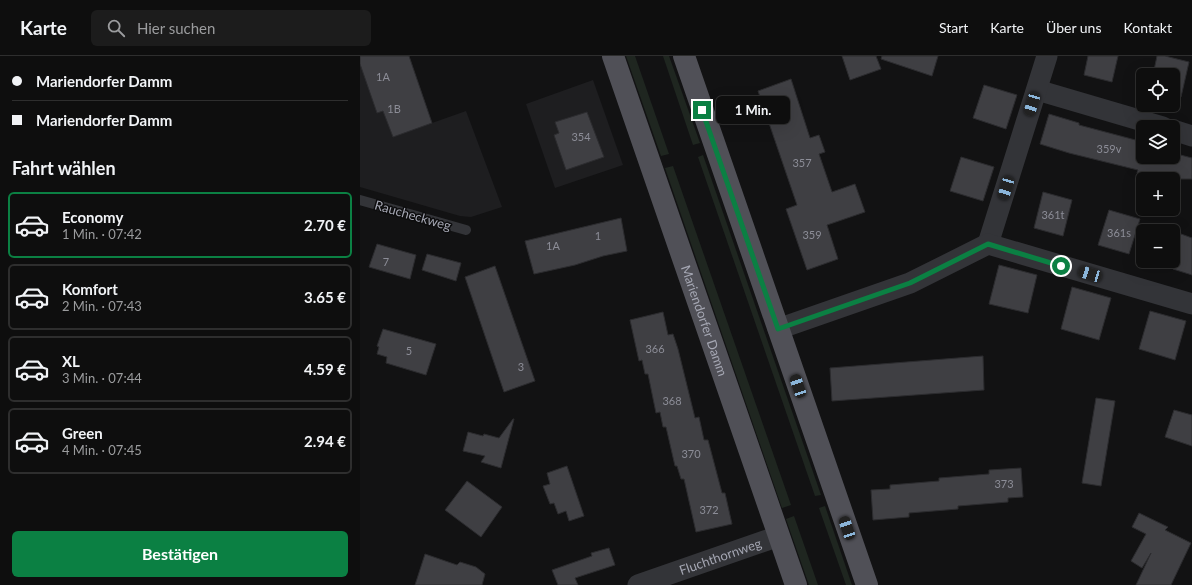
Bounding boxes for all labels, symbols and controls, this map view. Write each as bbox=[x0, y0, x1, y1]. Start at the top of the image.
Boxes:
search box bbox=[91, 10, 371, 46]
text: Karte bbox=[20, 16, 67, 39]
icon: search bbox=[105, 17, 127, 39]
text: Hier suchen bbox=[137, 19, 215, 37]
text: Start bbox=[939, 19, 968, 36]
text: Karte bbox=[990, 19, 1024, 36]
text: Über uns bbox=[1046, 19, 1101, 36]
text: Kontakt bbox=[1123, 19, 1172, 36]
map controls bbox=[1136, 68, 1180, 268]
button: locate bbox=[1136, 68, 1180, 112]
house number: 1A bbox=[376, 70, 390, 83]
text: Mariendorfer Damm bbox=[36, 72, 172, 90]
car bbox=[1023, 91, 1041, 117]
callout: 1 Min. bbox=[716, 96, 790, 124]
route end bbox=[693, 101, 711, 119]
house number: 1B bbox=[387, 102, 401, 115]
text: 1 Min. bbox=[735, 102, 771, 118]
text: Mariendorfer Damm bbox=[36, 111, 172, 129]
button: layers bbox=[1136, 120, 1180, 164]
house number: 354 bbox=[571, 130, 591, 143]
house number: 359v bbox=[1097, 142, 1122, 155]
house number: 357 bbox=[792, 156, 812, 169]
text: Fahrt wählen bbox=[12, 157, 116, 179]
button: + bbox=[1136, 172, 1180, 216]
car bbox=[997, 175, 1015, 201]
street label: Raucheckweg bbox=[373, 196, 453, 234]
icon: car bbox=[14, 207, 50, 243]
text: Economy bbox=[62, 208, 123, 226]
house number: 361t bbox=[1041, 208, 1065, 221]
text: 2.70 € bbox=[304, 216, 346, 234]
button: − bbox=[1136, 224, 1180, 268]
text: 1 Min. · 07:42 bbox=[62, 226, 142, 242]
house number: 361s bbox=[1107, 226, 1131, 239]
house number: 359 bbox=[802, 228, 822, 241]
house number: 1 bbox=[595, 229, 601, 242]
house number: 1A bbox=[546, 239, 560, 252]
house number: 7 bbox=[383, 255, 389, 268]
route start bbox=[1052, 257, 1070, 275]
street label: Mariendorfer Damm bbox=[678, 263, 731, 378]
car bbox=[1077, 265, 1103, 283]
icon: car bbox=[14, 279, 50, 315]
text: Komfort bbox=[62, 280, 118, 298]
text: 3.65 € bbox=[304, 288, 346, 306]
text: 2 Min. · 07:43 bbox=[62, 298, 142, 314]
house number: 366 bbox=[645, 342, 665, 355]
house number: 5 bbox=[406, 344, 412, 357]
icon: car bbox=[14, 351, 50, 387]
text: XL bbox=[62, 352, 80, 370]
text: 4.59 € bbox=[304, 360, 346, 378]
house number: 3 bbox=[518, 360, 524, 373]
text: 3 Min. · 07:44 bbox=[62, 370, 142, 386]
car bbox=[788, 373, 808, 399]
house number: 368 bbox=[662, 394, 682, 407]
icon: car bbox=[14, 423, 50, 459]
text: Green bbox=[62, 424, 103, 442]
text: 2.94 € bbox=[304, 432, 346, 450]
text: 4 Min. · 07:45 bbox=[62, 442, 142, 458]
house number: 370 bbox=[681, 447, 701, 460]
house number: 373 bbox=[994, 477, 1014, 490]
house number: 372 bbox=[699, 503, 719, 516]
car bbox=[837, 515, 857, 541]
button: Bestätigen bbox=[12, 531, 348, 577]
street label: Fluchthornweg bbox=[677, 535, 764, 578]

